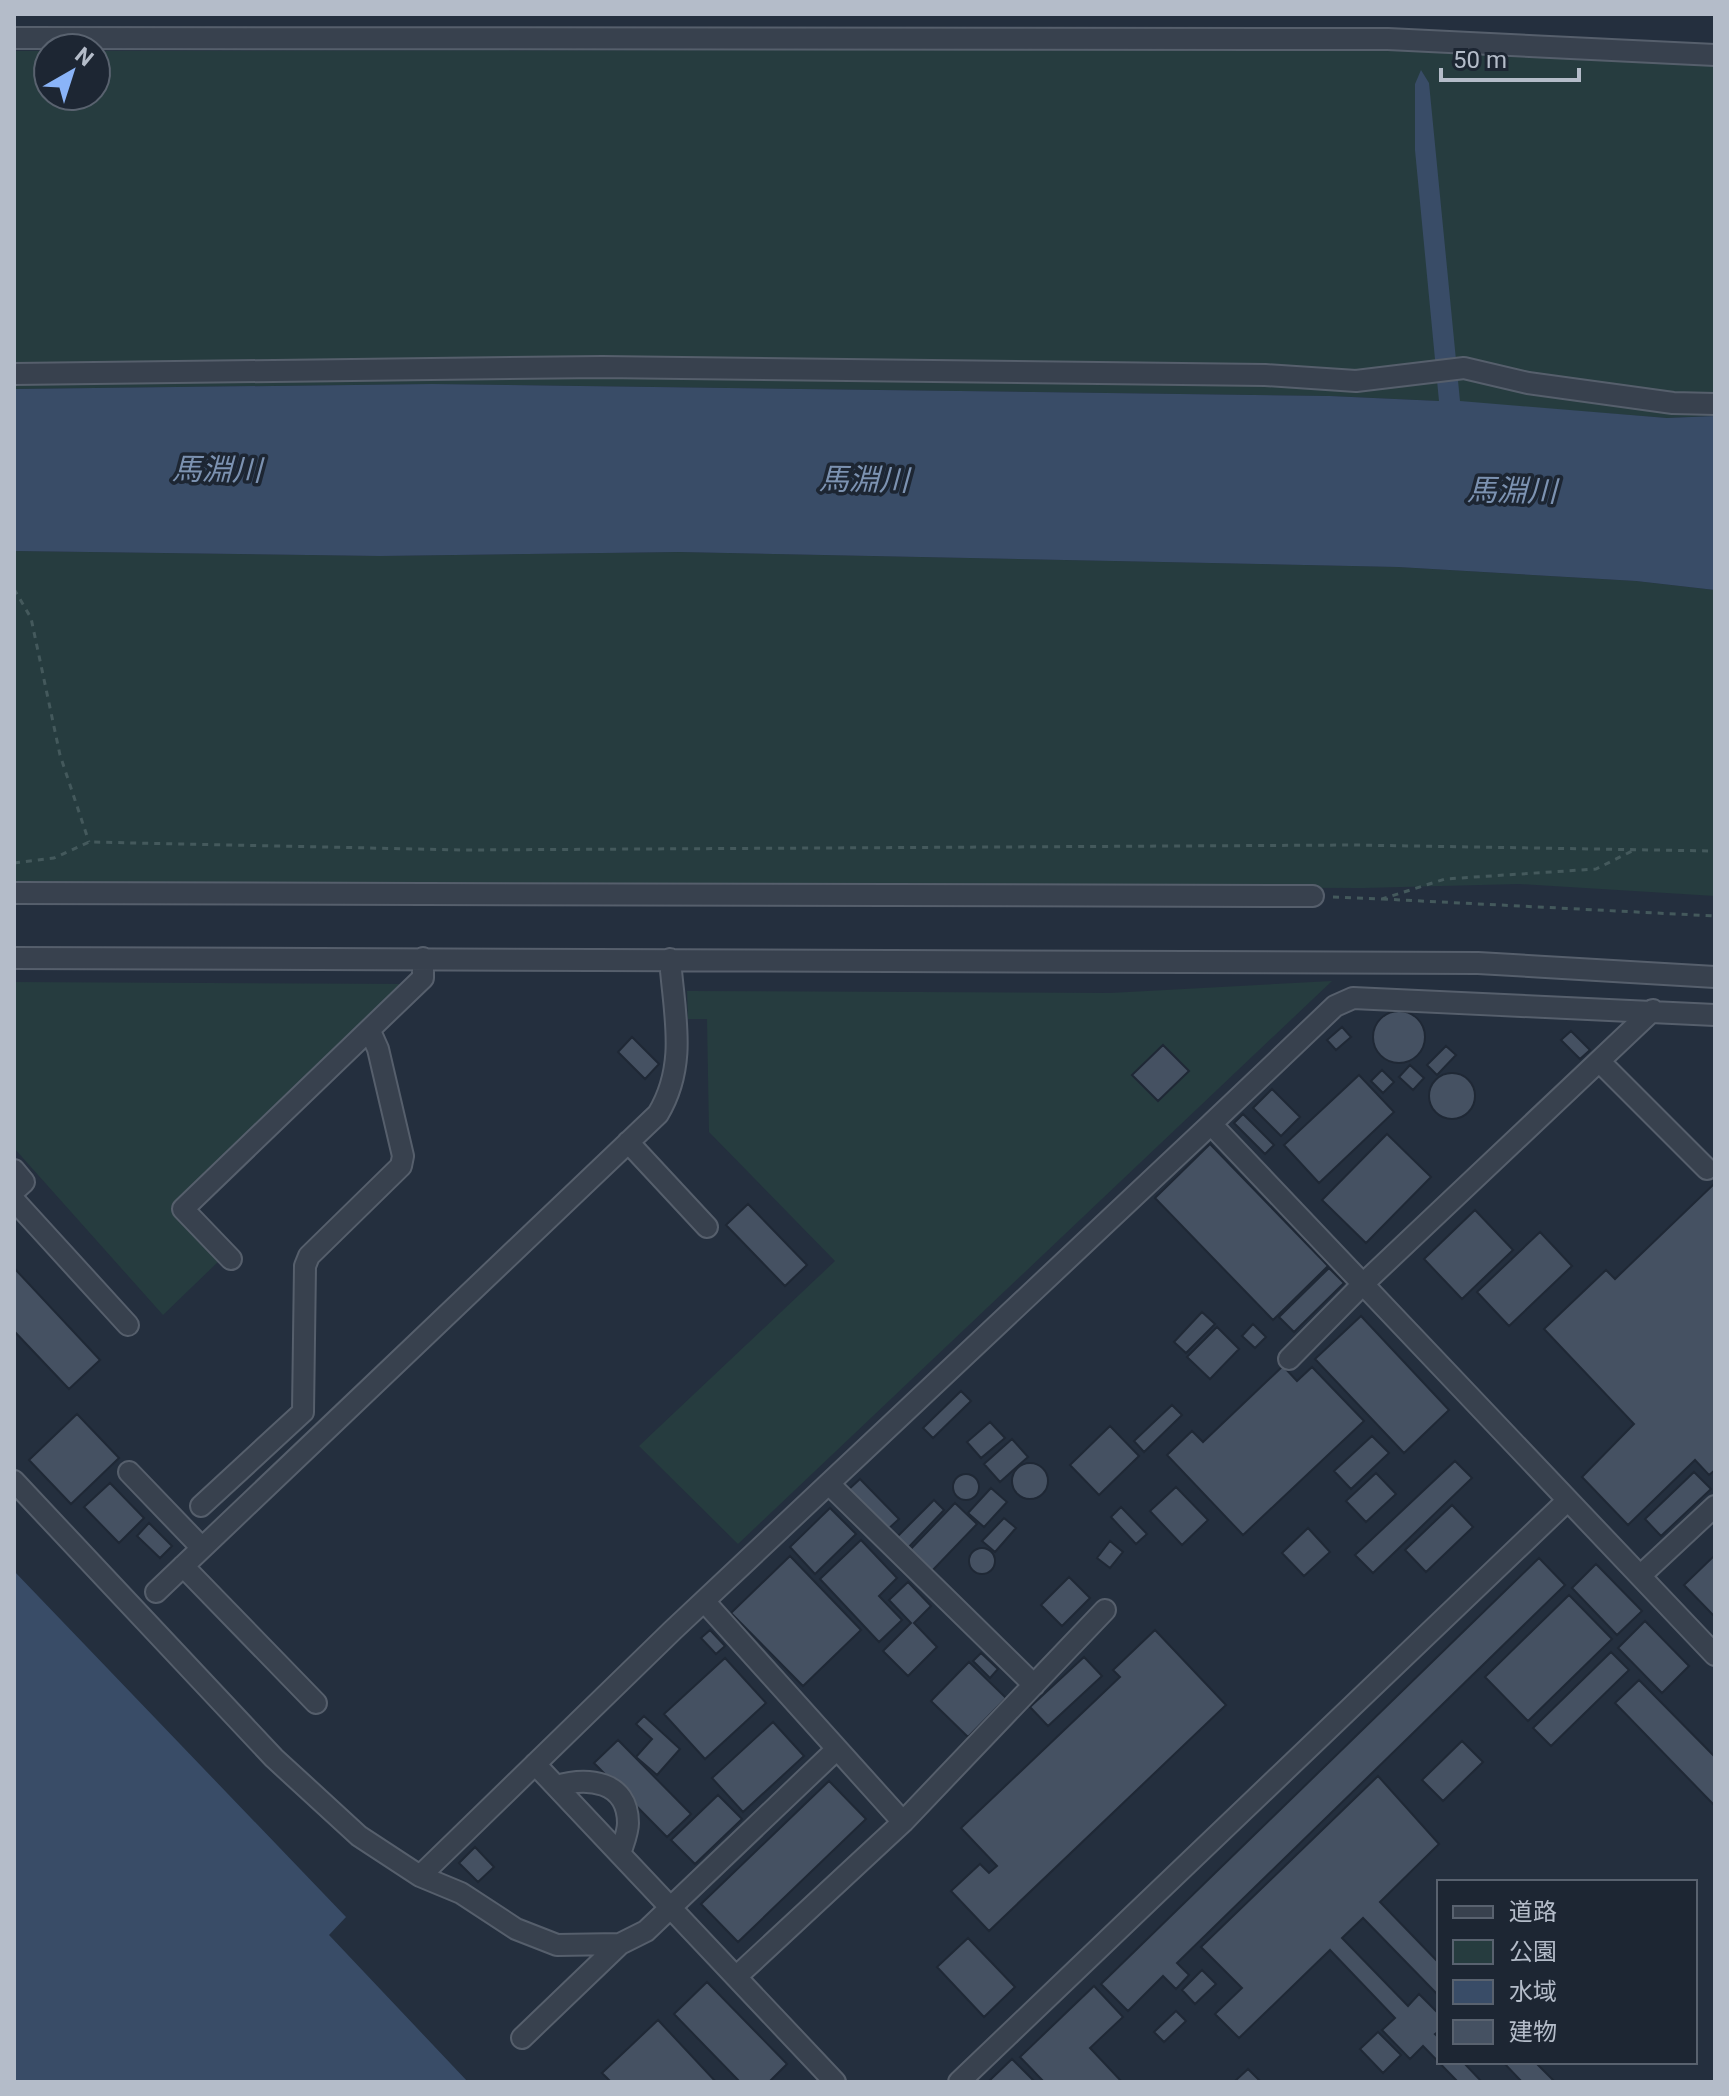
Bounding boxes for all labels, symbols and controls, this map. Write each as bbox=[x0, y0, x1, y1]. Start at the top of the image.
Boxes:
north arrow bbox=[32, 32, 112, 112]
scale bar bbox=[1441, 32, 1579, 82]
text: N bbox=[70, 42, 98, 71]
text: 50 m bbox=[1453, 46, 1507, 74]
water label: 馬淵川 bbox=[172, 451, 265, 488]
water label: 馬淵川 bbox=[819, 461, 912, 498]
water label: 馬淵川 bbox=[1467, 472, 1560, 509]
legend bbox=[1437, 1880, 1697, 2064]
text: 道路 bbox=[1509, 1898, 1557, 1926]
text: 公園 bbox=[1509, 1938, 1557, 1966]
text: 水域 bbox=[1509, 1978, 1557, 2006]
text: 建物 bbox=[1509, 2018, 1557, 2046]

